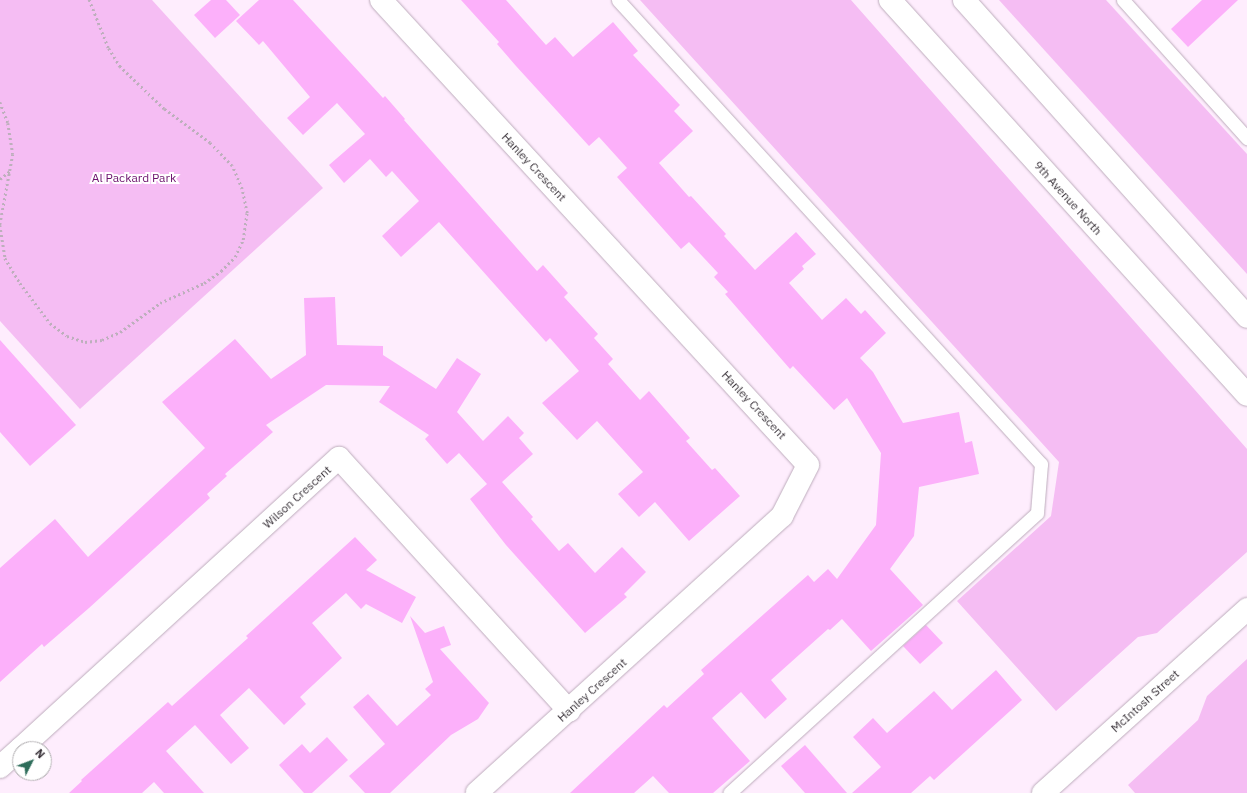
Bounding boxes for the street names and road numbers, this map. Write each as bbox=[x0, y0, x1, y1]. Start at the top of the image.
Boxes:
street label: Hanley Crescent bbox=[499, 130, 569, 204]
street label: 9th Avenue North bbox=[1031, 158, 1105, 238]
street label: Hanley Crescent bbox=[719, 368, 789, 442]
street label: Wilson Crescent bbox=[260, 463, 334, 531]
street label: Hanley Crescent bbox=[554, 655, 630, 725]
street label: McIntosh Street bbox=[1108, 667, 1182, 735]

